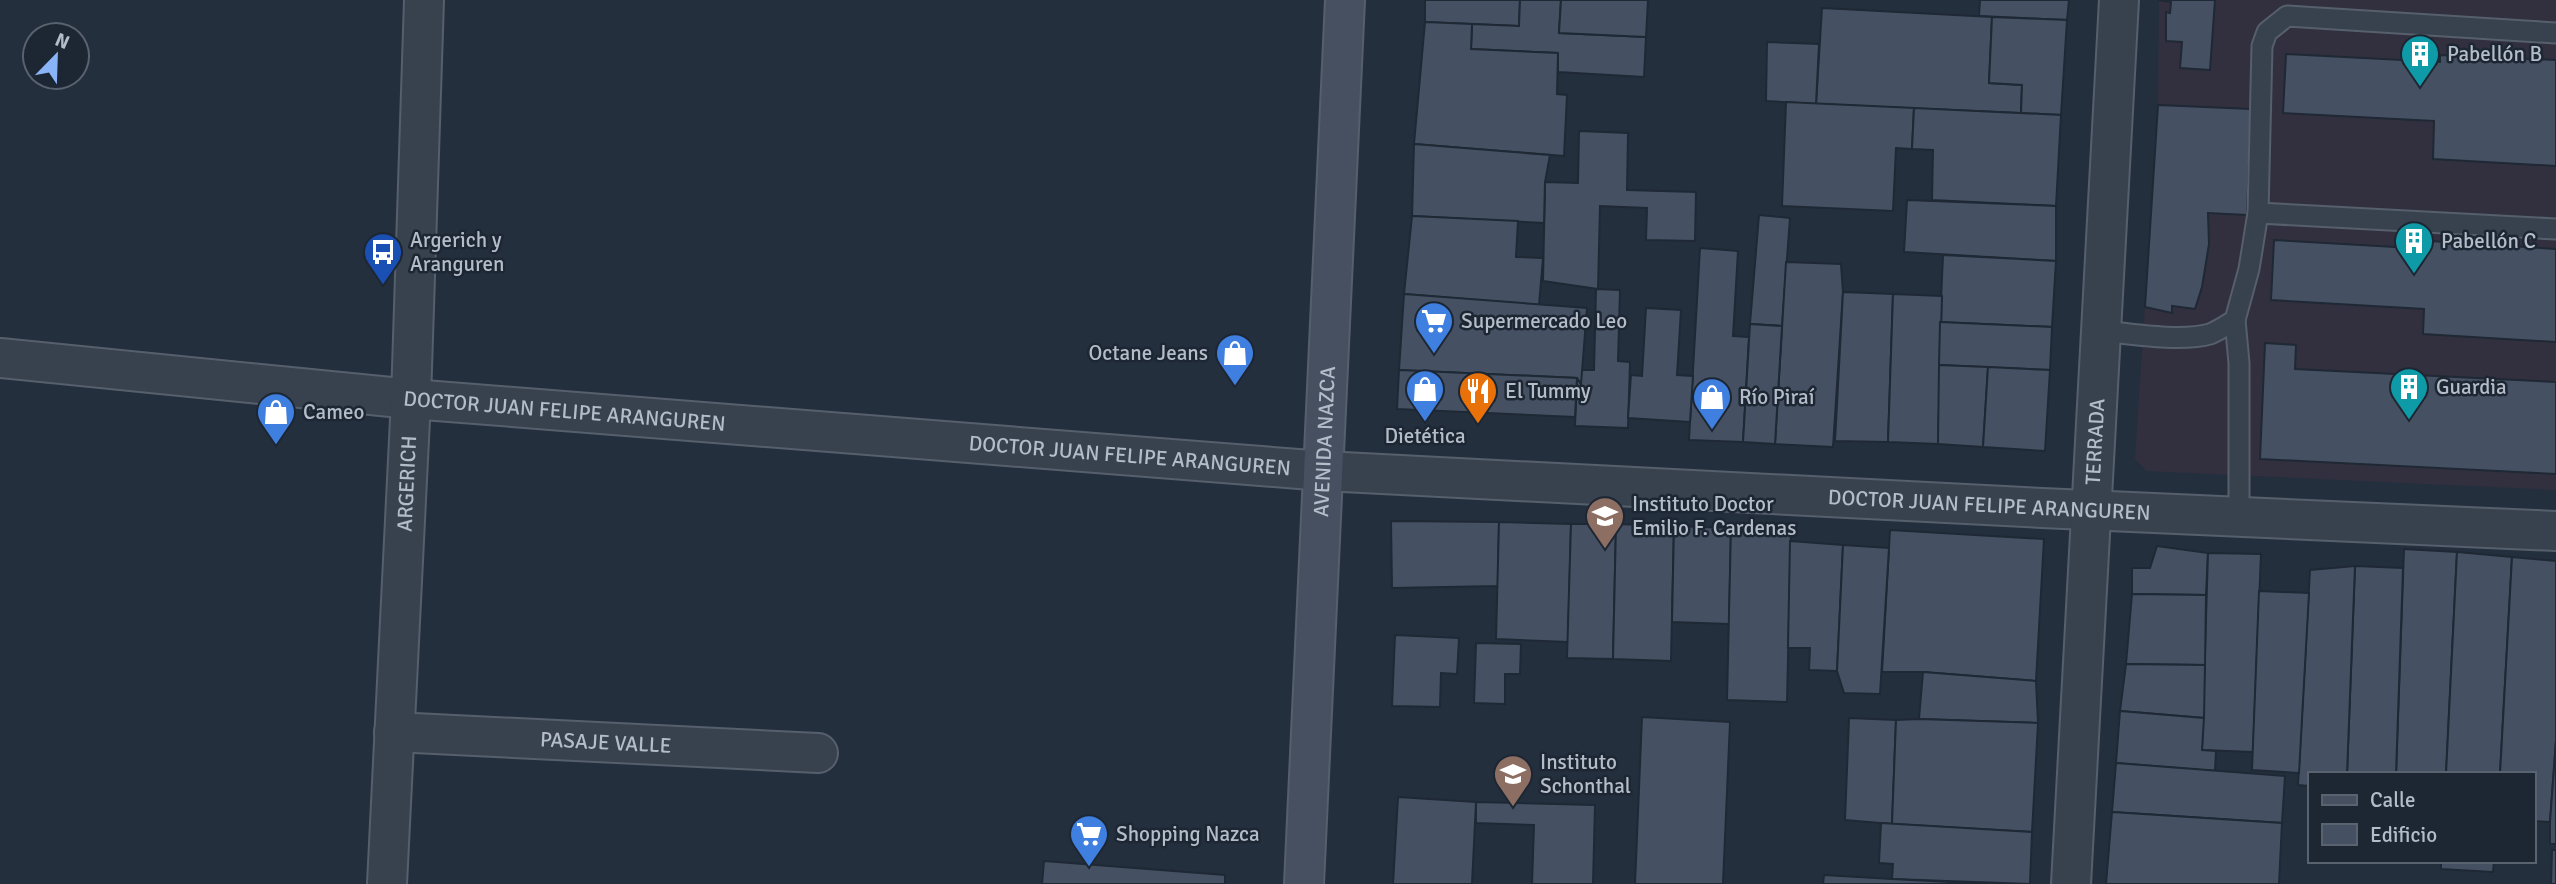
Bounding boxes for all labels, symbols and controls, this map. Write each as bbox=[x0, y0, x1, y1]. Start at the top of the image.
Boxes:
north arrow bbox=[21, 21, 91, 91]
text: N bbox=[51, 28, 73, 55]
building icon: Pabellón B bbox=[2399, 33, 2441, 88]
place label: Pabellón B bbox=[2447, 41, 2542, 67]
building icon: Pabellón C bbox=[2393, 220, 2435, 275]
place label: Argerich y Aranguren bbox=[410, 227, 504, 277]
place label: Pabellón C bbox=[2441, 228, 2536, 254]
bus stop icon: Argerich y Aranguren bbox=[362, 231, 404, 286]
supermarket icon: Supermercado Leo bbox=[1413, 300, 1455, 355]
place label: Supermercado Leo bbox=[1461, 308, 1627, 334]
shop icon: Octane Jeans bbox=[1214, 332, 1256, 387]
place label: Octane Jeans bbox=[1088, 340, 1208, 366]
street label: AVENIDA NAZCA bbox=[1308, 365, 1341, 517]
building icon: Guardia bbox=[2388, 366, 2430, 421]
shop icon: Dietética bbox=[1404, 368, 1446, 423]
restaurant icon: El Tummy bbox=[1457, 370, 1499, 425]
place label: Guardia bbox=[2436, 374, 2507, 400]
shop icon: Río Piraí bbox=[1691, 376, 1733, 431]
place label: El Tummy bbox=[1505, 378, 1591, 404]
place label: Río Piraí bbox=[1739, 384, 1815, 410]
street label: DOCTOR JUAN FELIPE ARANGUREN bbox=[402, 385, 726, 437]
shop icon: Cameo bbox=[255, 391, 297, 446]
street label: TERRADA bbox=[2080, 398, 2110, 486]
place label: Cameo bbox=[303, 399, 364, 425]
place label: Dietética bbox=[1384, 423, 1466, 449]
street label: DOCTOR JUAN FELIPE ARANGUREN bbox=[968, 430, 1292, 481]
street label: ARGERICH bbox=[391, 435, 422, 532]
street label: DOCTOR JUAN FELIPE ARANGUREN bbox=[1827, 484, 2151, 526]
place label: Instituto Doctor Emilio F. Cardenas bbox=[1632, 491, 1796, 541]
school or university icon: Instituto Doctor Emilio F. Cardenas bbox=[1584, 495, 1626, 550]
street label: PASAJE VALLE bbox=[539, 726, 672, 759]
place label: Instituto Schonthal bbox=[1540, 749, 1631, 799]
school or university icon: Instituto Schonthal bbox=[1492, 753, 1534, 808]
legend bbox=[2308, 772, 2535, 863]
text: Calle bbox=[2370, 787, 2416, 813]
supermarket icon: Shopping Nazca bbox=[1068, 813, 1110, 868]
place label: Shopping Nazca bbox=[1116, 821, 1260, 847]
text: Edificio bbox=[2370, 822, 2437, 848]

